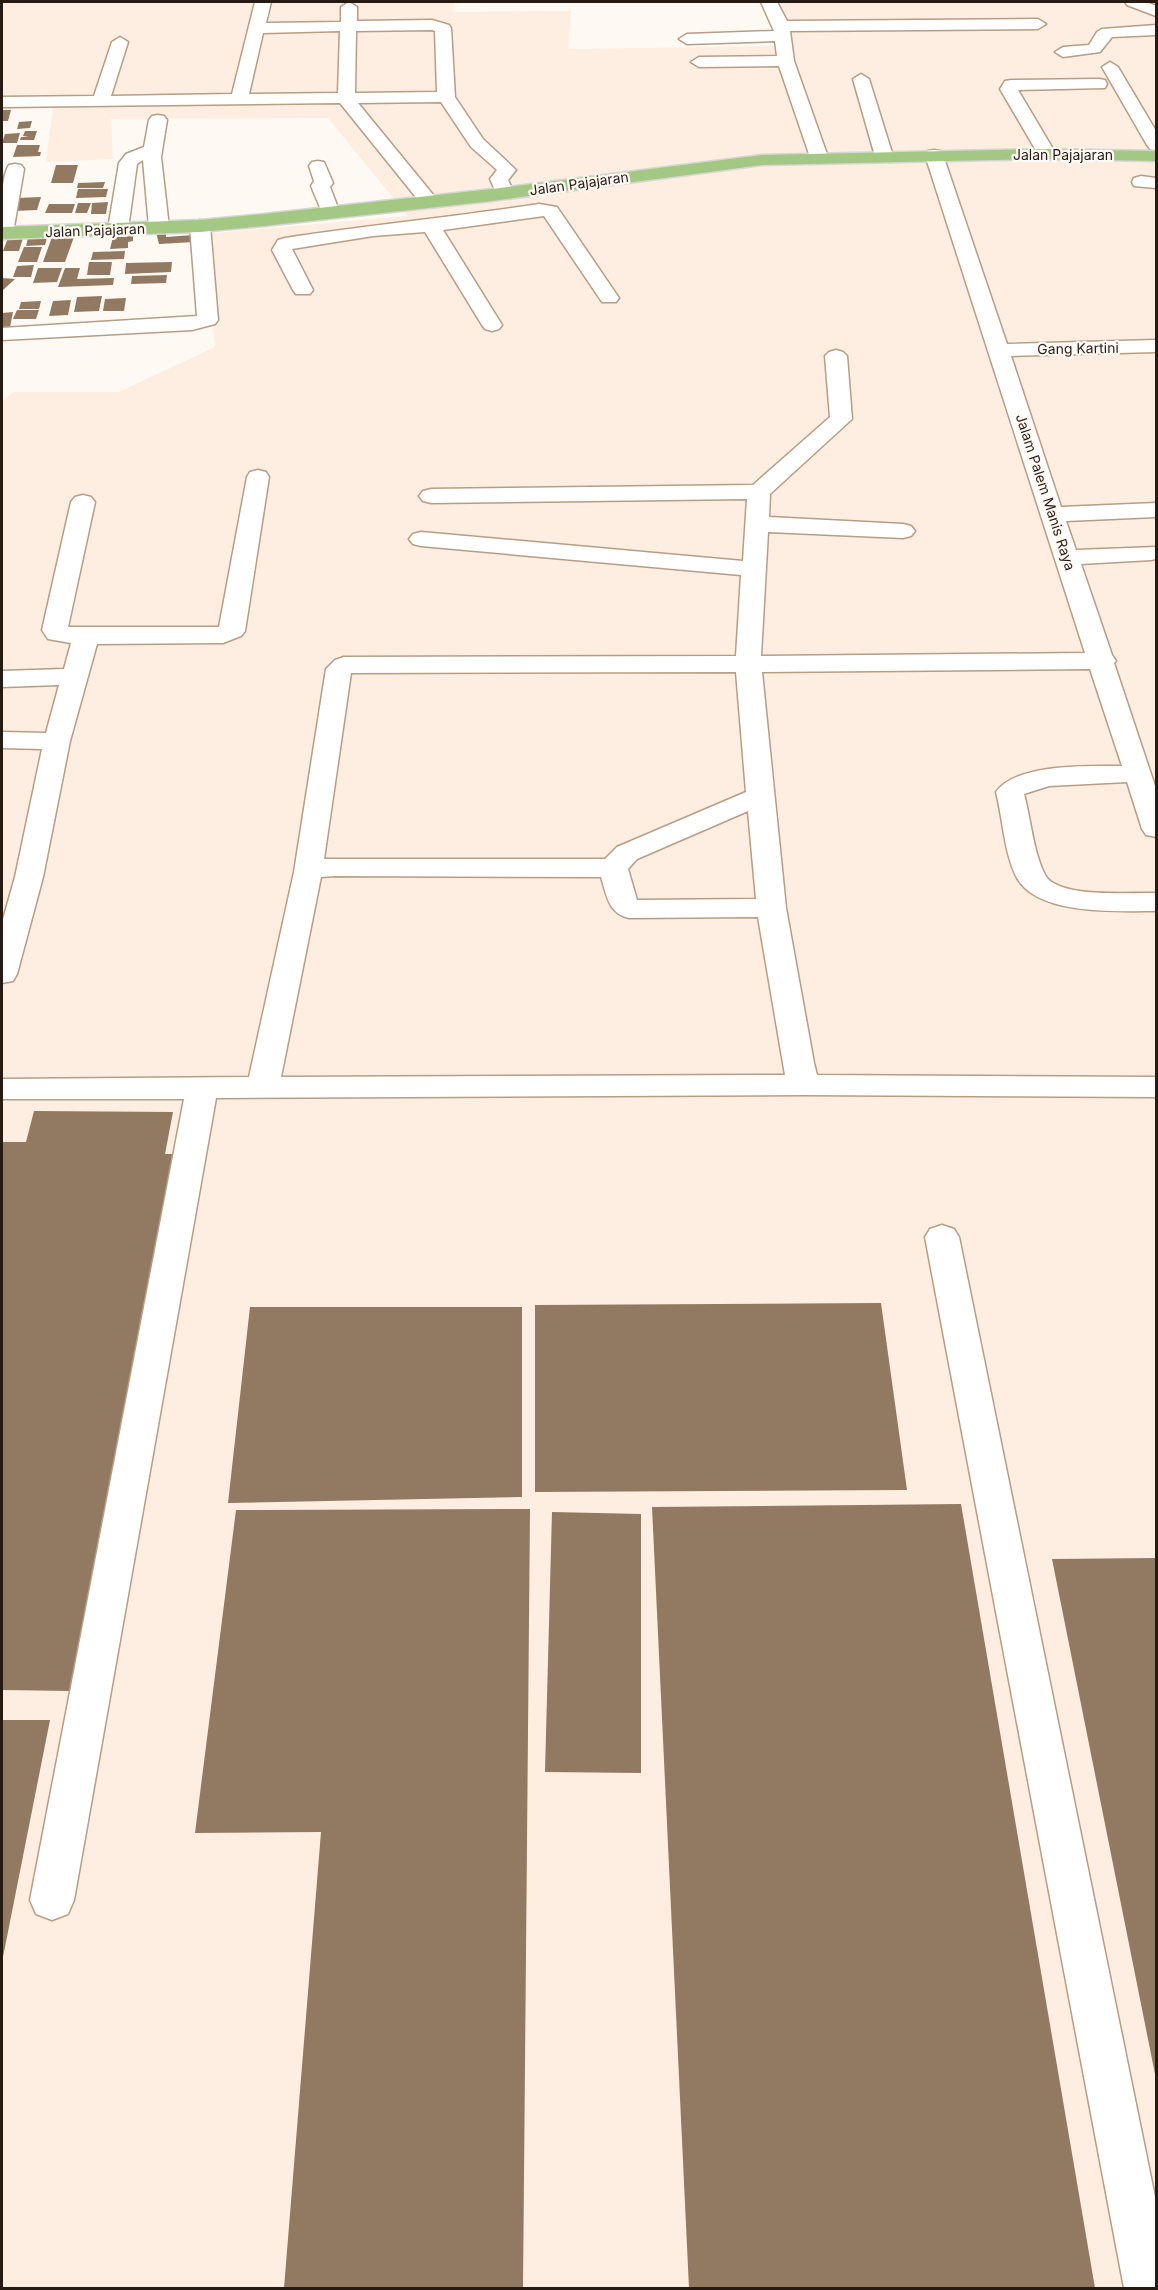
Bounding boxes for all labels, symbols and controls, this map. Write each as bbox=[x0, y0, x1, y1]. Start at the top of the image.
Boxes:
street label: Jalan Pajajaran bbox=[1013, 146, 1113, 163]
street label: Jalan Pajajaran bbox=[528, 168, 630, 198]
street label: Jalan Pajajaran bbox=[45, 220, 145, 240]
street label: Gang Kartini bbox=[1037, 339, 1119, 357]
street label: Jalam Palem Manis Raya bbox=[1013, 412, 1079, 572]

